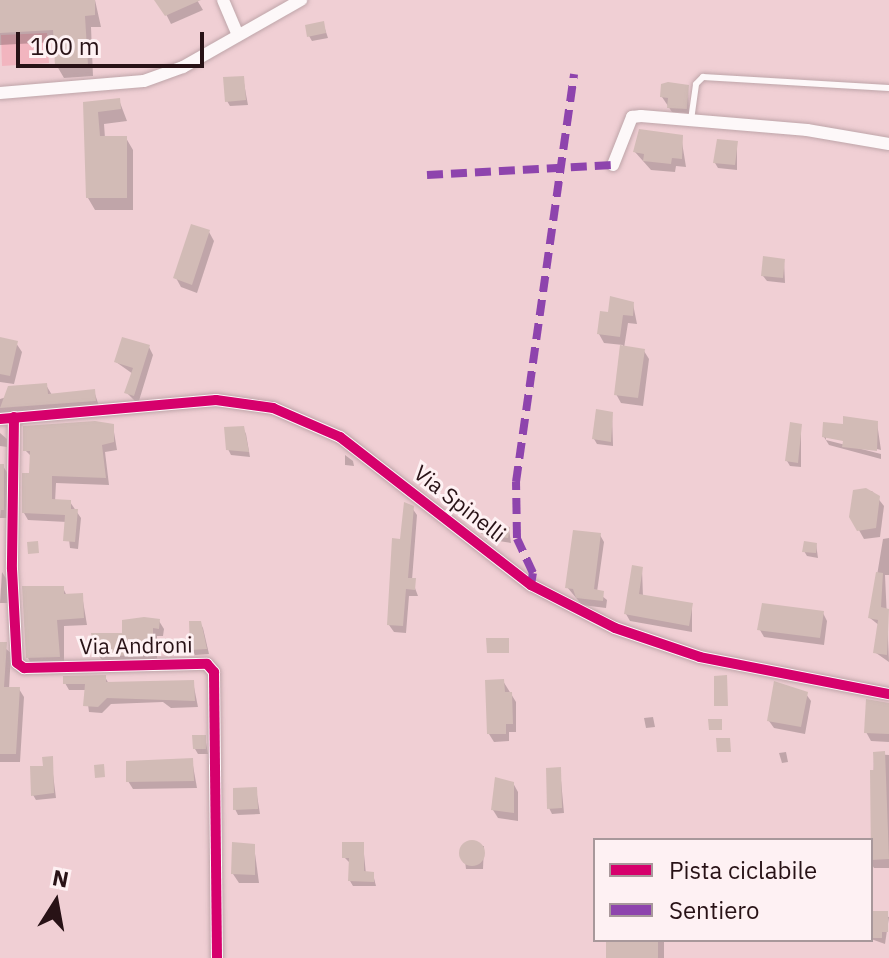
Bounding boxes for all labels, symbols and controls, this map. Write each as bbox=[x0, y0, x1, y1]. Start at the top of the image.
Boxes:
scale bar bbox=[20, 16, 208, 66]
text: 100 m bbox=[30, 30, 100, 62]
street label: Via Spinelli bbox=[409, 459, 511, 547]
street label: Via Androni bbox=[79, 631, 193, 659]
legend bbox=[593, 838, 873, 942]
text: Pista ciclabile bbox=[669, 854, 817, 886]
north arrow bbox=[16, 862, 96, 942]
text: N bbox=[50, 862, 71, 894]
text: Sentiero bbox=[669, 894, 759, 926]

